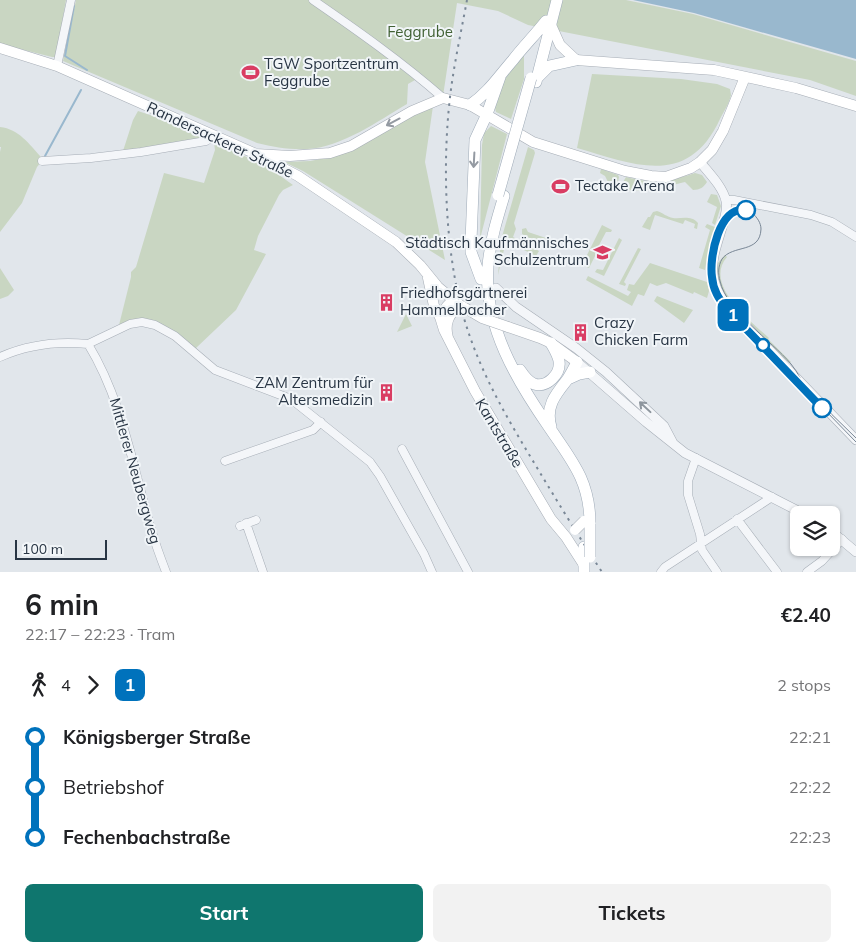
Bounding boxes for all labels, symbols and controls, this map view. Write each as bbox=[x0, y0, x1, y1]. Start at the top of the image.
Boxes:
park label: Feggrube bbox=[387, 22, 453, 41]
place label: TGW Sportzentrum Feggrube bbox=[264, 54, 399, 90]
sports icon: TGW Sportzentrum Feggrube bbox=[240, 63, 260, 83]
street label: Randersackerer Straße bbox=[144, 97, 297, 182]
one-way arrow bbox=[387, 117, 401, 127]
one-way arrow bbox=[470, 152, 479, 168]
sports icon: Tectake Arena bbox=[551, 176, 571, 196]
place label: Tectake Arena bbox=[575, 176, 675, 195]
unlabelled marker bbox=[736, 200, 756, 220]
place label: Städtisch Kaufmännisches Schulzentrum bbox=[405, 233, 589, 269]
school or university icon: Städtisch Kaufmännisches Schulzentrum bbox=[593, 242, 613, 262]
place label: Friedhofsgärtnerei Hammelbacher bbox=[400, 283, 527, 319]
building icon: Friedhofsgärtnerei Hammelbacher bbox=[376, 292, 396, 312]
line badge: 1 bbox=[717, 299, 749, 331]
text: 1 bbox=[728, 303, 738, 326]
place label: Crazy Chicken Farm bbox=[594, 313, 688, 349]
building icon: Crazy Chicken Farm bbox=[570, 322, 590, 342]
unlabelled marker bbox=[756, 338, 770, 352]
place label: ZAM Zentrum für Altersmedizin bbox=[255, 373, 374, 409]
building icon: ZAM Zentrum für Altersmedizin bbox=[377, 382, 397, 402]
street label: Kantstraße bbox=[471, 395, 527, 471]
street label: Mittlerer Neubergweg bbox=[106, 396, 165, 546]
unlabelled marker bbox=[812, 398, 832, 418]
one-way arrow bbox=[638, 402, 651, 413]
map controls bbox=[790, 506, 840, 556]
button: layers bbox=[790, 506, 840, 556]
scale bar bbox=[15, 537, 108, 560]
text: 100 m bbox=[22, 540, 63, 558]
text: 6 min bbox=[25, 587, 99, 622]
text: €2.40 bbox=[781, 603, 831, 627]
text: 22:17 – 22:23 · Tram bbox=[25, 624, 175, 644]
icon: walk bbox=[25, 671, 53, 699]
icon: forward bbox=[79, 671, 107, 699]
text: 1 bbox=[125, 673, 135, 696]
text: 4 bbox=[61, 675, 71, 695]
text: 2 stops bbox=[777, 675, 831, 695]
text: Königsberger Straße bbox=[63, 725, 251, 749]
text: 22:21 bbox=[789, 727, 831, 747]
text: Betriebshof bbox=[63, 775, 164, 799]
text: 22:22 bbox=[789, 777, 831, 797]
text: Fechenbachstraße bbox=[63, 825, 230, 849]
text: 22:23 bbox=[789, 827, 831, 847]
button: Start bbox=[25, 884, 423, 942]
button: Tickets bbox=[433, 884, 831, 942]

